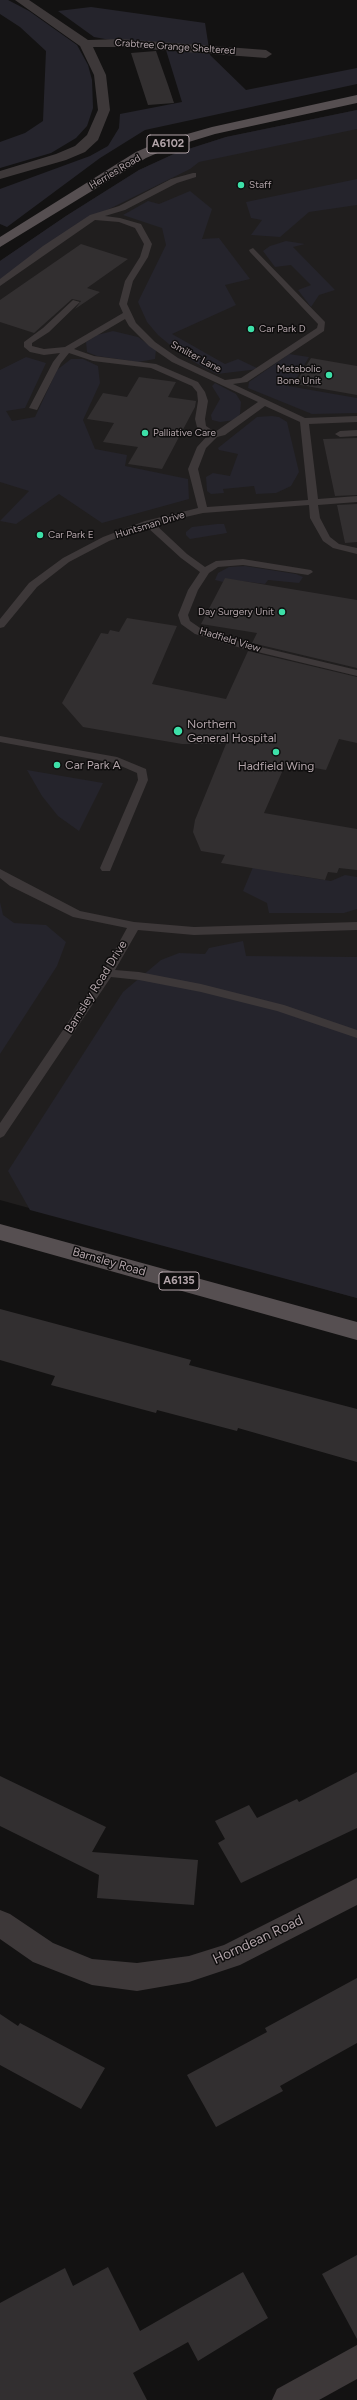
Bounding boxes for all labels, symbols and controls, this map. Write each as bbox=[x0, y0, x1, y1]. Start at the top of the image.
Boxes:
street label: Crabtree Grange Sheltered bbox=[114, 37, 236, 57]
road number: A6102 bbox=[147, 135, 189, 153]
street label: Herries Road bbox=[87, 152, 143, 192]
place label: Staff bbox=[249, 179, 271, 191]
marker: Staff bbox=[236, 180, 246, 190]
place label: Car Park D bbox=[259, 323, 306, 335]
marker: Car Park D bbox=[246, 324, 256, 334]
street label: Smilter Lane bbox=[169, 339, 223, 375]
place label: Metabolic Bone Unit bbox=[277, 363, 321, 386]
marker: Metabolic Bone Unit bbox=[324, 370, 334, 380]
place label: Palliative Care bbox=[153, 427, 216, 439]
marker: Palliative Care bbox=[140, 428, 150, 438]
street label: Huntsman Drive bbox=[114, 509, 186, 541]
place label: Car Park E bbox=[48, 529, 94, 541]
marker: Car Park E bbox=[35, 530, 45, 540]
place label: Day Surgery Unit bbox=[198, 606, 274, 618]
marker: Day Surgery Unit bbox=[277, 607, 287, 617]
street label: Hadfield View bbox=[198, 625, 262, 655]
place label: Northern General Hospital bbox=[187, 717, 276, 745]
marker: Northern General Hospital bbox=[172, 725, 184, 737]
marker: Hadfield Wing bbox=[271, 747, 281, 757]
place label: Car Park A bbox=[65, 758, 121, 772]
place label: Hadfield Wing bbox=[238, 759, 314, 773]
marker: Car Park A bbox=[52, 760, 62, 770]
street label: Barnsley Road Drive bbox=[62, 938, 130, 1036]
street label: Barnsley Road bbox=[71, 1245, 147, 1279]
road number: A6135 bbox=[159, 1272, 199, 1290]
street label: Horndean Road bbox=[210, 1912, 306, 1968]

